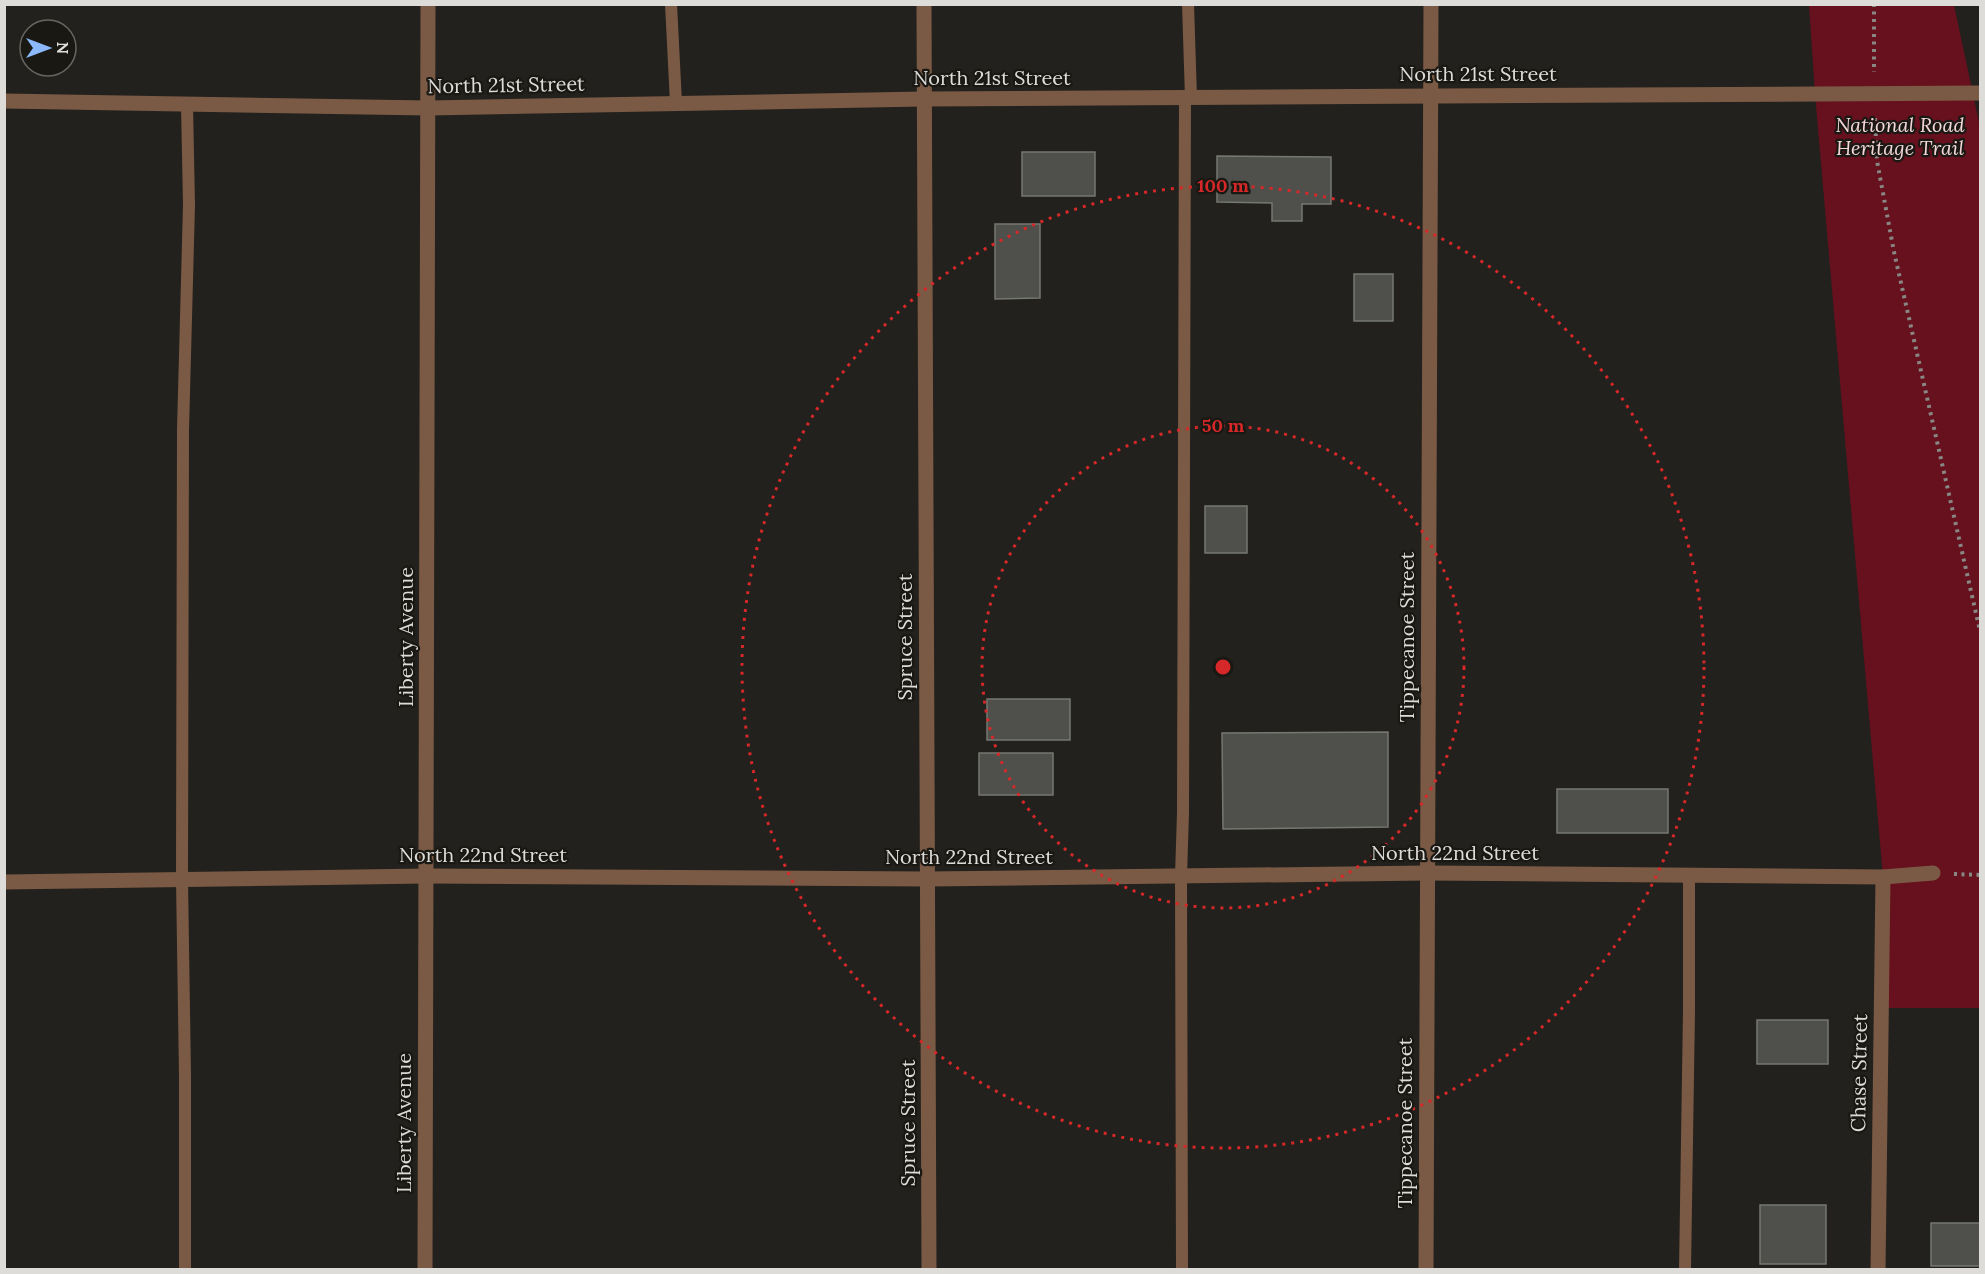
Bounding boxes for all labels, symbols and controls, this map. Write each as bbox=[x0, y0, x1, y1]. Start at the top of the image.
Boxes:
north arrow bbox=[18, 18, 78, 78]
text: N bbox=[53, 42, 73, 54]
street label: North 21st Street bbox=[1399, 61, 1557, 86]
street label: North 21st Street bbox=[913, 65, 1071, 90]
street label: North 21st Street bbox=[427, 71, 585, 98]
park label: National Road Heritage Trail bbox=[1835, 112, 1965, 160]
text: 100 m bbox=[1197, 174, 1249, 197]
text: 50 m bbox=[1202, 414, 1245, 437]
street label: Tippecanoe Street bbox=[1394, 551, 1419, 722]
street label: Liberty Avenue bbox=[393, 567, 418, 707]
street label: Spruce Street bbox=[892, 573, 917, 701]
centre of rings bbox=[1213, 657, 1233, 677]
street label: North 22nd Street bbox=[1371, 840, 1539, 865]
street label: North 22nd Street bbox=[399, 842, 567, 867]
street label: North 22nd Street bbox=[885, 844, 1053, 869]
street label: Chase Street bbox=[1845, 1013, 1872, 1132]
street label: Tippecanoe Street bbox=[1392, 1037, 1417, 1208]
street label: Liberty Avenue bbox=[391, 1053, 416, 1193]
street label: Spruce Street bbox=[895, 1059, 920, 1187]

